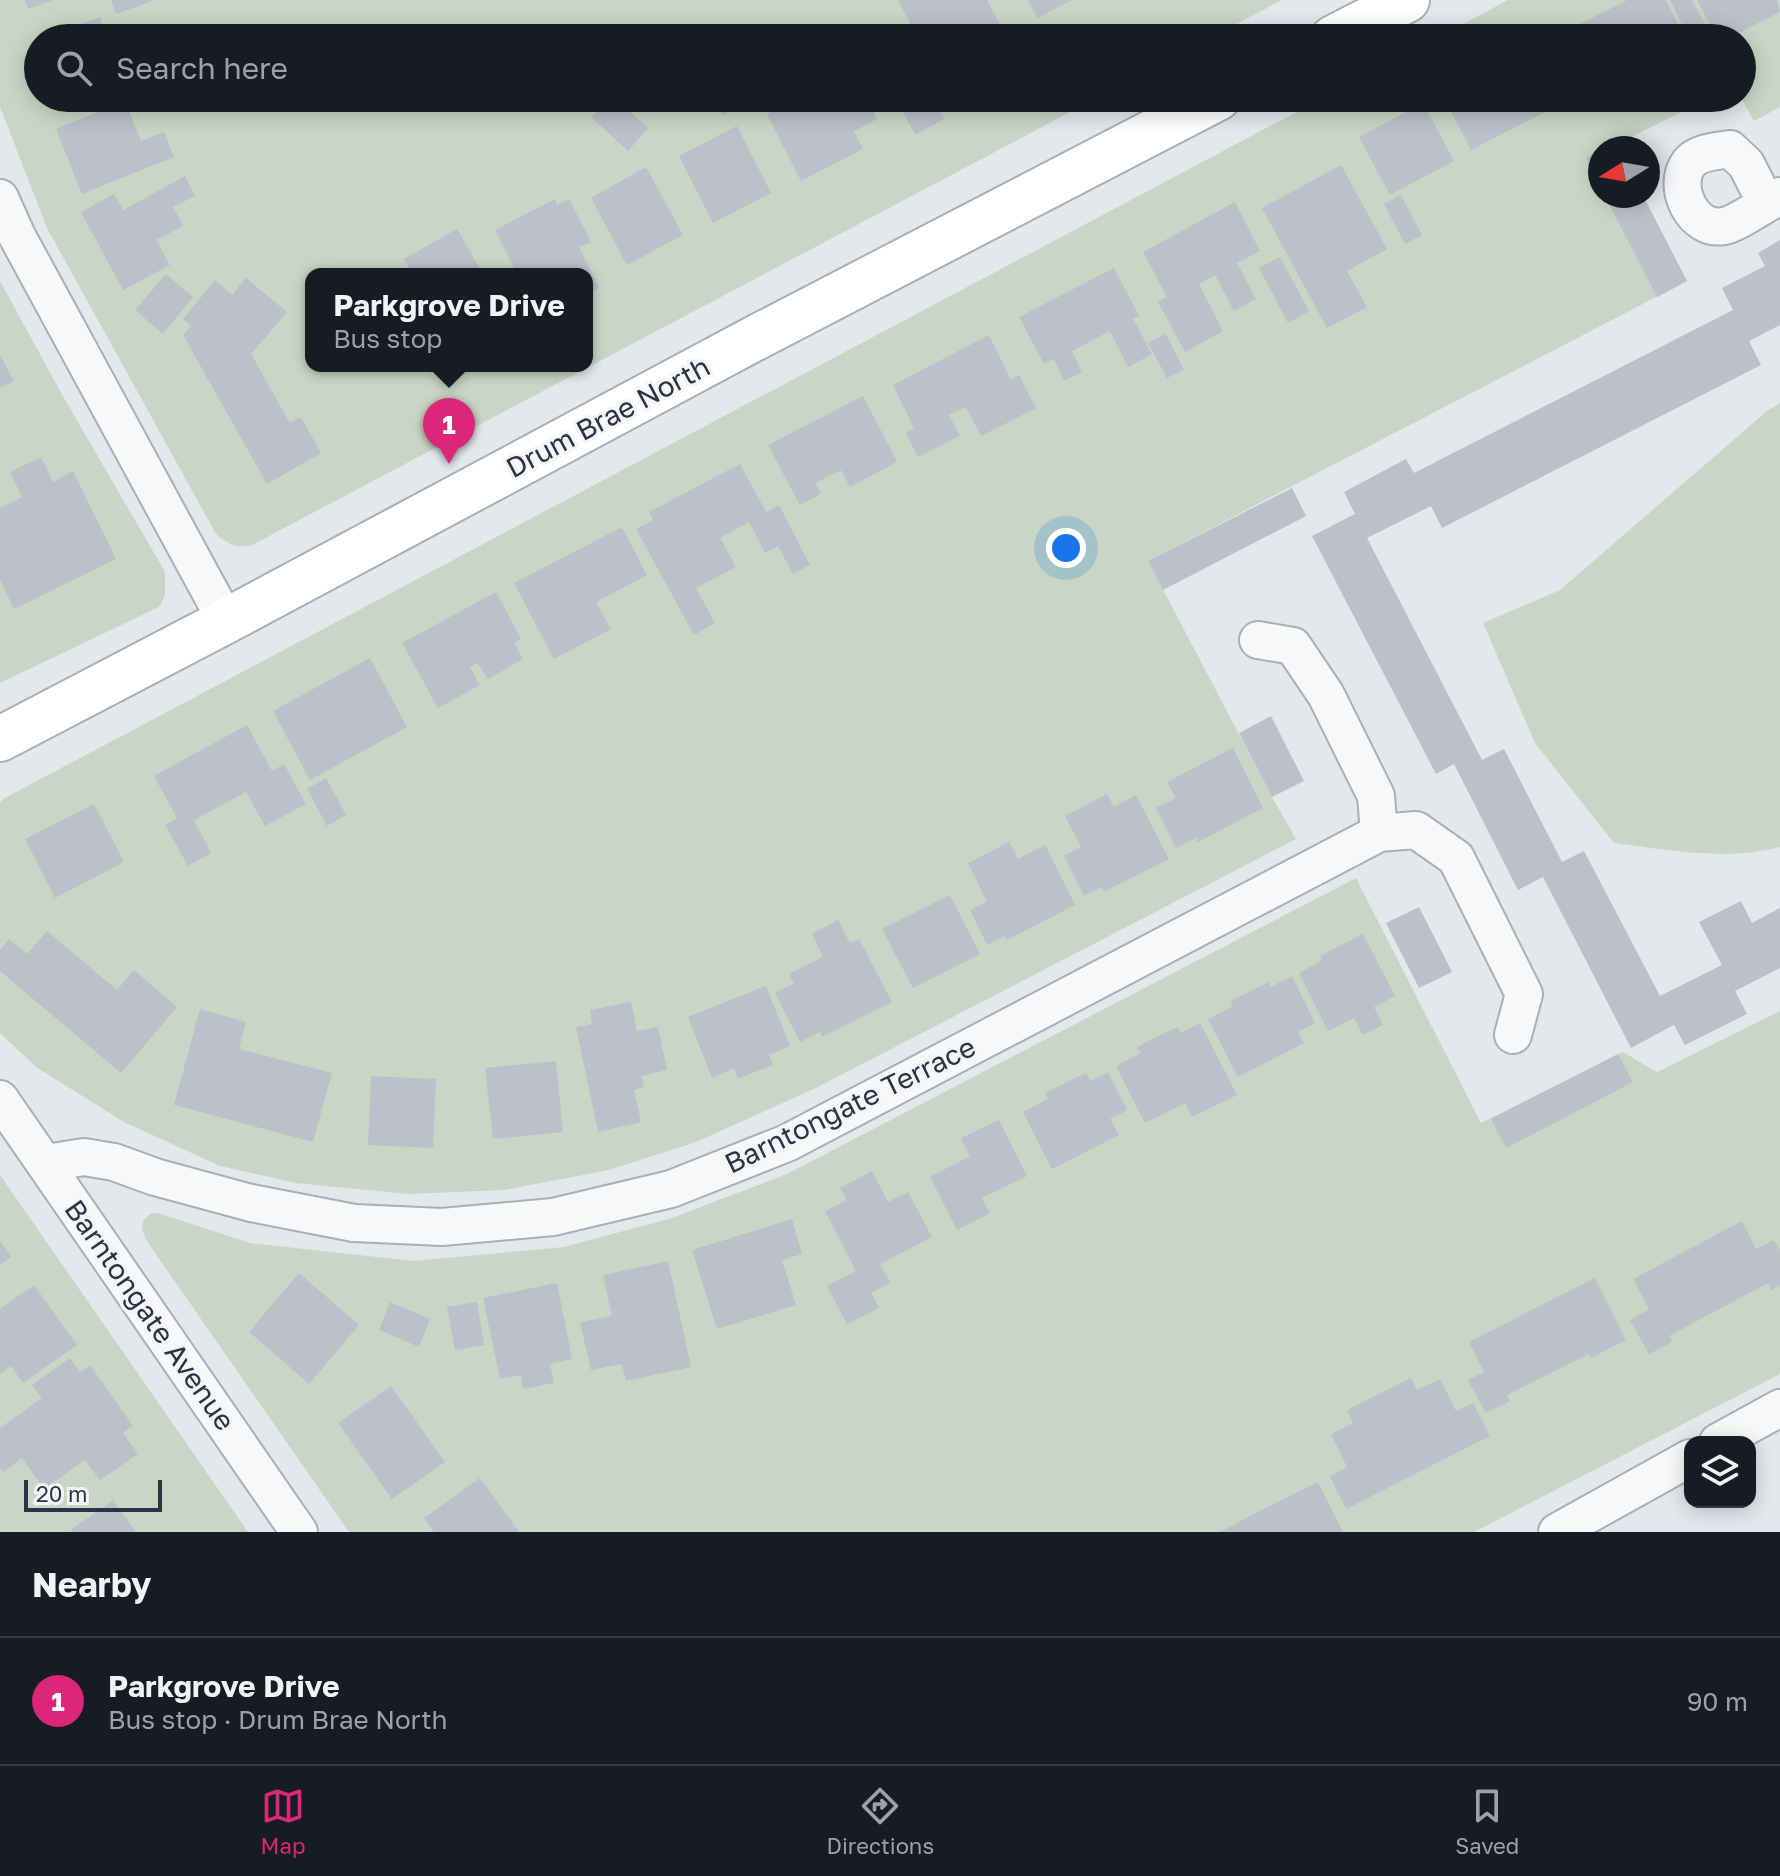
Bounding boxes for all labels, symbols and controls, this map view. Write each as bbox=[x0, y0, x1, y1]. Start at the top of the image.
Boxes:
search box bbox=[24, 24, 1756, 112]
icon: search bbox=[52, 46, 96, 90]
text: Search here bbox=[116, 50, 288, 86]
north arrow bbox=[1588, 136, 1660, 208]
popup bbox=[305, 268, 593, 372]
text: Parkgrove Drive bbox=[333, 287, 565, 323]
text: Bus stop bbox=[333, 323, 442, 354]
street label: Drum Brae North bbox=[500, 349, 715, 484]
pin: 1 bbox=[423, 398, 475, 464]
your location bbox=[1046, 528, 1086, 568]
street label: Barntongate Terrace bbox=[719, 1029, 981, 1180]
street label: Barntongate Avenue bbox=[58, 1193, 242, 1436]
map controls bbox=[1684, 1436, 1756, 1508]
button: layers bbox=[1684, 1436, 1756, 1508]
scale bar bbox=[24, 1476, 162, 1512]
text: 20 m bbox=[36, 1480, 87, 1507]
text: Nearby bbox=[32, 1564, 152, 1604]
text: Parkgrove Drive bbox=[108, 1668, 340, 1704]
text: 1 bbox=[51, 1686, 65, 1717]
text: 90 m bbox=[1687, 1686, 1748, 1717]
text: Bus stop · Drum Brae North bbox=[108, 1704, 448, 1735]
tab: Map bbox=[261, 1784, 305, 1859]
tab: Directions bbox=[827, 1784, 934, 1859]
tab: Saved bbox=[1455, 1784, 1519, 1859]

